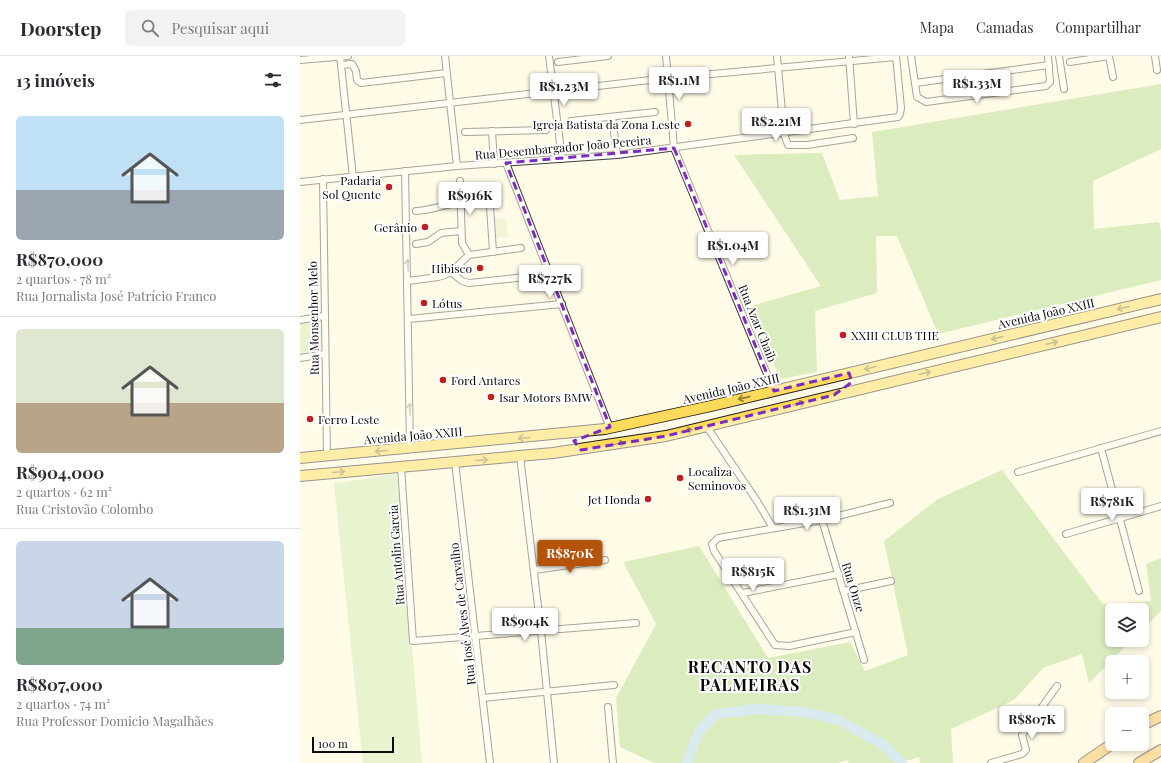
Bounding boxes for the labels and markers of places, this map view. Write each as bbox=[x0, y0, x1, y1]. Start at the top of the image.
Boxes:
pin: R$1.1M bbox=[646, 67, 712, 101]
pin: R$1.33M bbox=[940, 70, 1014, 104]
pin: R$1.23M bbox=[527, 73, 601, 107]
pin: R$2.21M bbox=[739, 108, 813, 142]
place label: Igreja Batista da Zona Leste bbox=[533, 116, 680, 132]
marker: Igreja Batista da Zona Leste bbox=[683, 119, 693, 129]
place label: Padaria Sol Quente bbox=[322, 172, 381, 202]
marker: Padaria Sol Quente bbox=[384, 182, 394, 192]
pin: R$916K bbox=[437, 182, 503, 216]
place label: Gerânio bbox=[374, 219, 417, 235]
marker: Gerânio bbox=[420, 222, 430, 232]
pin: R$1.04M bbox=[696, 232, 770, 266]
place label: Hibisco bbox=[431, 260, 472, 276]
marker: Hibisco bbox=[475, 263, 485, 273]
pin: R$727K bbox=[517, 265, 583, 299]
place label: Lótus bbox=[432, 295, 462, 311]
marker: Lótus bbox=[419, 298, 429, 308]
place label: XXIII CLUB THE bbox=[851, 327, 939, 343]
marker: XXIII CLUB THE bbox=[838, 330, 848, 340]
place label: Ford Antares bbox=[451, 372, 520, 388]
marker: Ford Antares bbox=[438, 375, 448, 385]
place label: Isar Motors BMW bbox=[499, 389, 593, 405]
marker: Isar Motors BMW bbox=[486, 392, 496, 402]
place label: Ferro Leste bbox=[318, 411, 379, 427]
marker: Ferro Leste bbox=[305, 414, 315, 424]
place label: Localiza Seminovos bbox=[688, 463, 746, 493]
marker: Localiza Seminovos bbox=[675, 473, 685, 483]
pin: R$781K bbox=[1079, 488, 1145, 522]
place label: Jet Honda bbox=[587, 491, 640, 507]
marker: Jet Honda bbox=[643, 494, 653, 504]
pin: R$1.31M bbox=[770, 497, 844, 531]
pin: R$870K bbox=[537, 540, 603, 574]
pin: R$815K bbox=[720, 558, 786, 592]
pin: R$904K bbox=[492, 608, 558, 642]
pin: R$807K bbox=[999, 706, 1065, 740]

